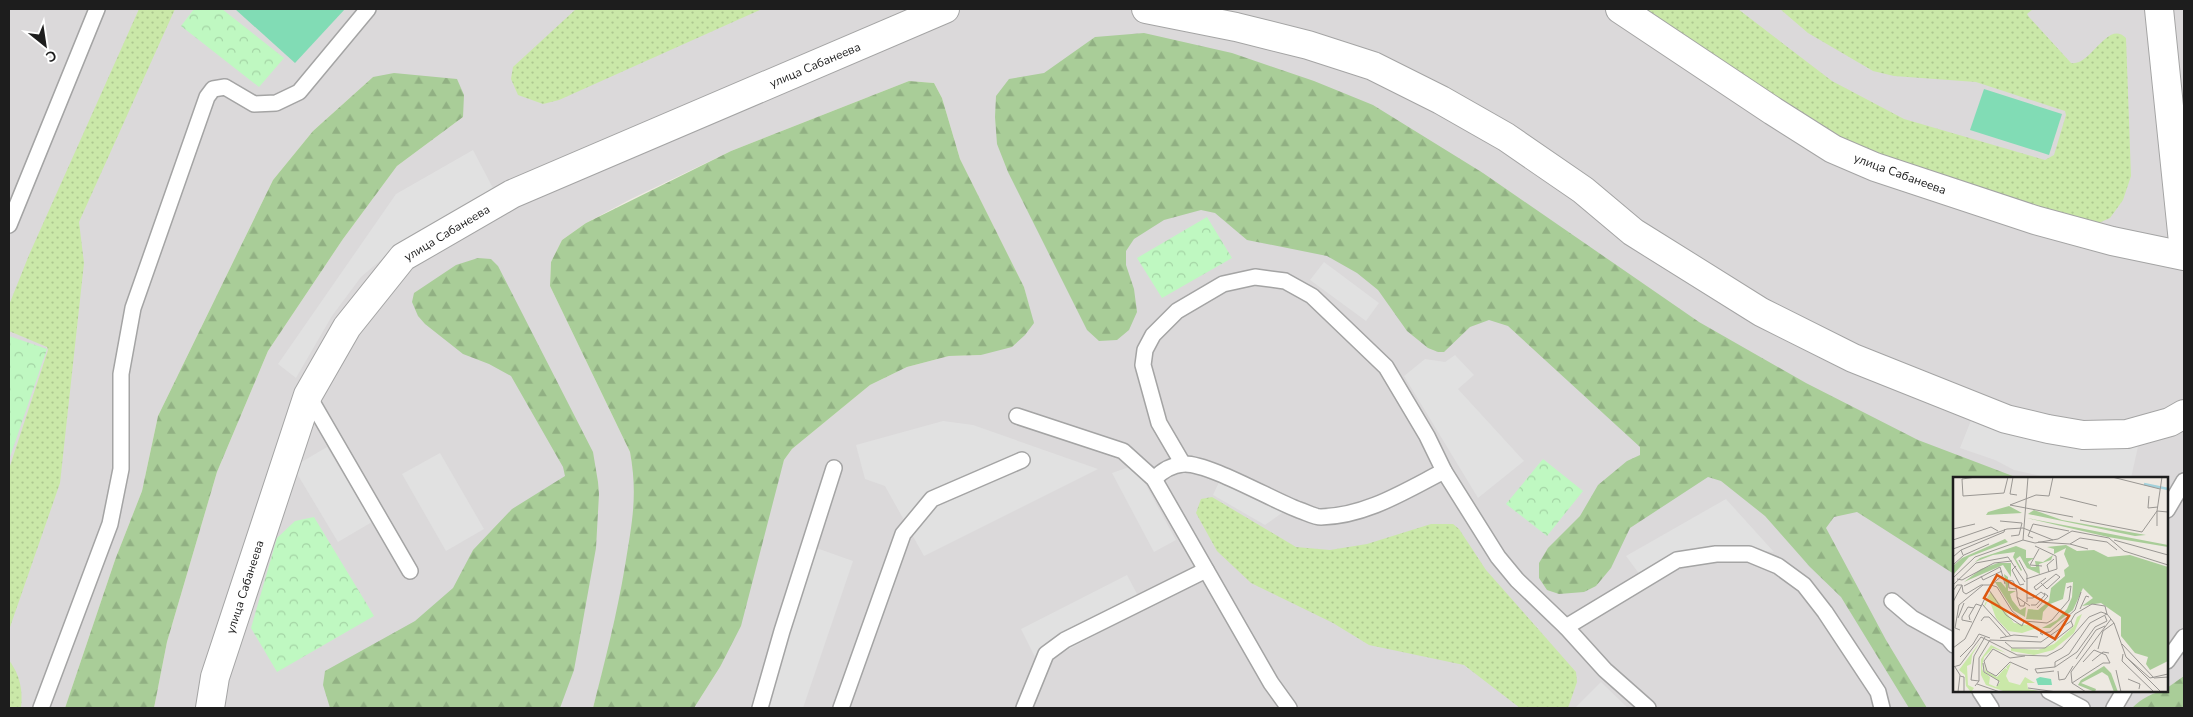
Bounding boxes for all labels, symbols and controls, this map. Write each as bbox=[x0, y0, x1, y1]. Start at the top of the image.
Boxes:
north arrow bbox=[20, 20, 70, 70]
street label: улица Сабанеева bbox=[767, 39, 863, 91]
text: С bbox=[42, 45, 60, 67]
street label: улица Сабанеева bbox=[1852, 150, 1948, 198]
street label: улица Сабанеева bbox=[401, 201, 493, 265]
inset map bbox=[1953, 477, 2168, 692]
street label: улица Сабанеева bbox=[222, 538, 268, 636]

